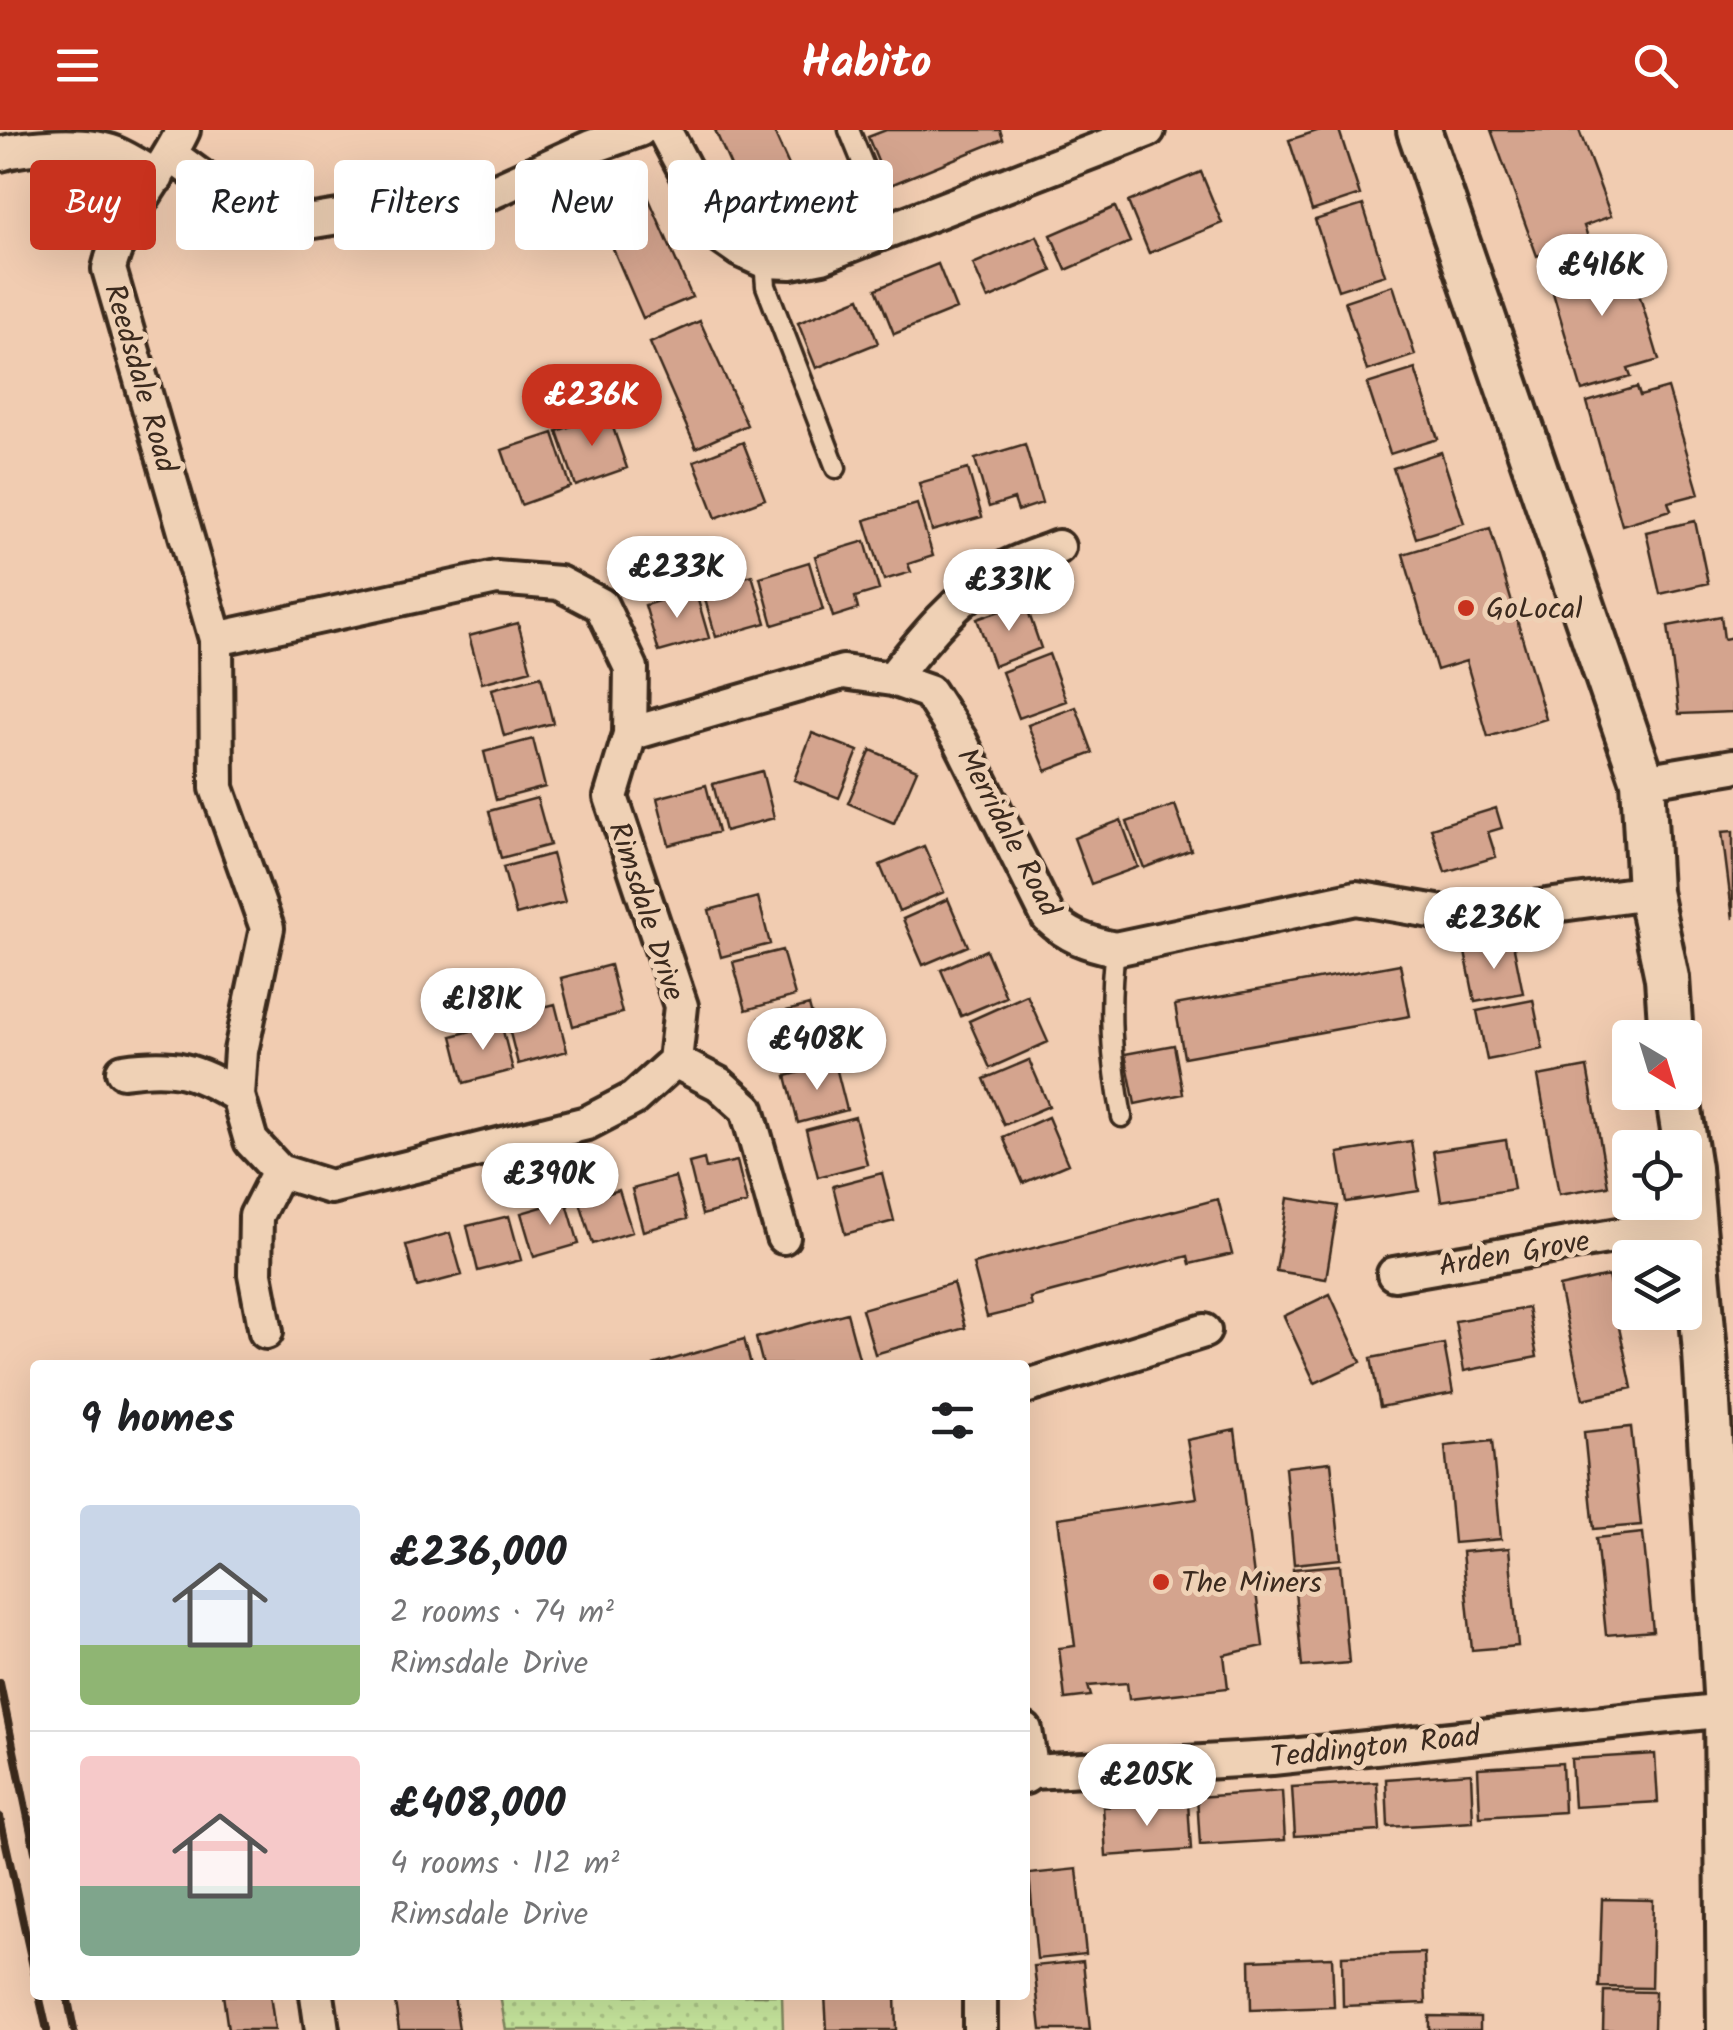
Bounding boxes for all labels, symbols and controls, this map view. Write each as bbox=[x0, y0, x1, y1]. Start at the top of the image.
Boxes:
text: Habito bbox=[801, 29, 932, 101]
icon: menu bbox=[50, 38, 105, 93]
icon: search bbox=[1628, 38, 1683, 93]
chip: Buy bbox=[30, 160, 156, 250]
chip: Rent bbox=[176, 160, 314, 250]
chip: Filters bbox=[334, 160, 495, 250]
chip: New bbox=[515, 160, 648, 250]
chip: Apartment bbox=[668, 160, 893, 250]
pin: £416K bbox=[1532, 234, 1672, 319]
text: £416K bbox=[1558, 241, 1646, 292]
street label: Reedsdale Road bbox=[89, 279, 189, 480]
pin: £236K bbox=[522, 364, 662, 449]
text: £236K bbox=[544, 371, 640, 422]
pin: £233K bbox=[607, 536, 747, 621]
text: £233K bbox=[629, 543, 725, 594]
pin: £331K bbox=[939, 549, 1079, 634]
text: £331K bbox=[965, 556, 1053, 607]
place label: GoLocal bbox=[1486, 586, 1583, 634]
marker: GoLocal bbox=[1455, 597, 1477, 619]
street label: Merridale Road bbox=[942, 739, 1073, 927]
street label: Rimsdale Drive bbox=[594, 816, 697, 1007]
pin: £236K bbox=[1424, 887, 1564, 972]
text: £236K bbox=[1446, 894, 1542, 945]
pin: £181K bbox=[413, 968, 553, 1053]
text: £181K bbox=[443, 975, 523, 1026]
pin: £408K bbox=[747, 1008, 887, 1093]
text: £408K bbox=[769, 1015, 865, 1066]
north arrow bbox=[1612, 1020, 1702, 1110]
map controls bbox=[1612, 1020, 1702, 1330]
button: locate bbox=[1612, 1130, 1702, 1220]
pin: £390K bbox=[480, 1143, 620, 1228]
text: £390K bbox=[504, 1150, 596, 1201]
street label: Arden Grove bbox=[1435, 1218, 1594, 1292]
button: layers bbox=[1612, 1240, 1702, 1330]
text: 9 homes bbox=[80, 1387, 235, 1454]
icon: filters bbox=[925, 1393, 980, 1448]
text: £236,000 bbox=[390, 1521, 567, 1588]
icon: home bbox=[160, 1545, 280, 1665]
place label: The Miners bbox=[1181, 1560, 1322, 1608]
marker: The Miners bbox=[1150, 1571, 1172, 1593]
text: 2 rooms · 74 m² bbox=[390, 1588, 614, 1639]
text: Rimsdale Drive bbox=[390, 1639, 588, 1690]
street label: Teddington Road bbox=[1268, 1713, 1483, 1783]
pin: £205K bbox=[1077, 1744, 1217, 1829]
text: £205K bbox=[1100, 1751, 1194, 1802]
text: £408,000 bbox=[390, 1772, 566, 1839]
icon: home bbox=[160, 1796, 280, 1916]
text: 4 rooms · 112 m² bbox=[390, 1839, 619, 1890]
text: Rimsdale Drive bbox=[390, 1890, 588, 1941]

